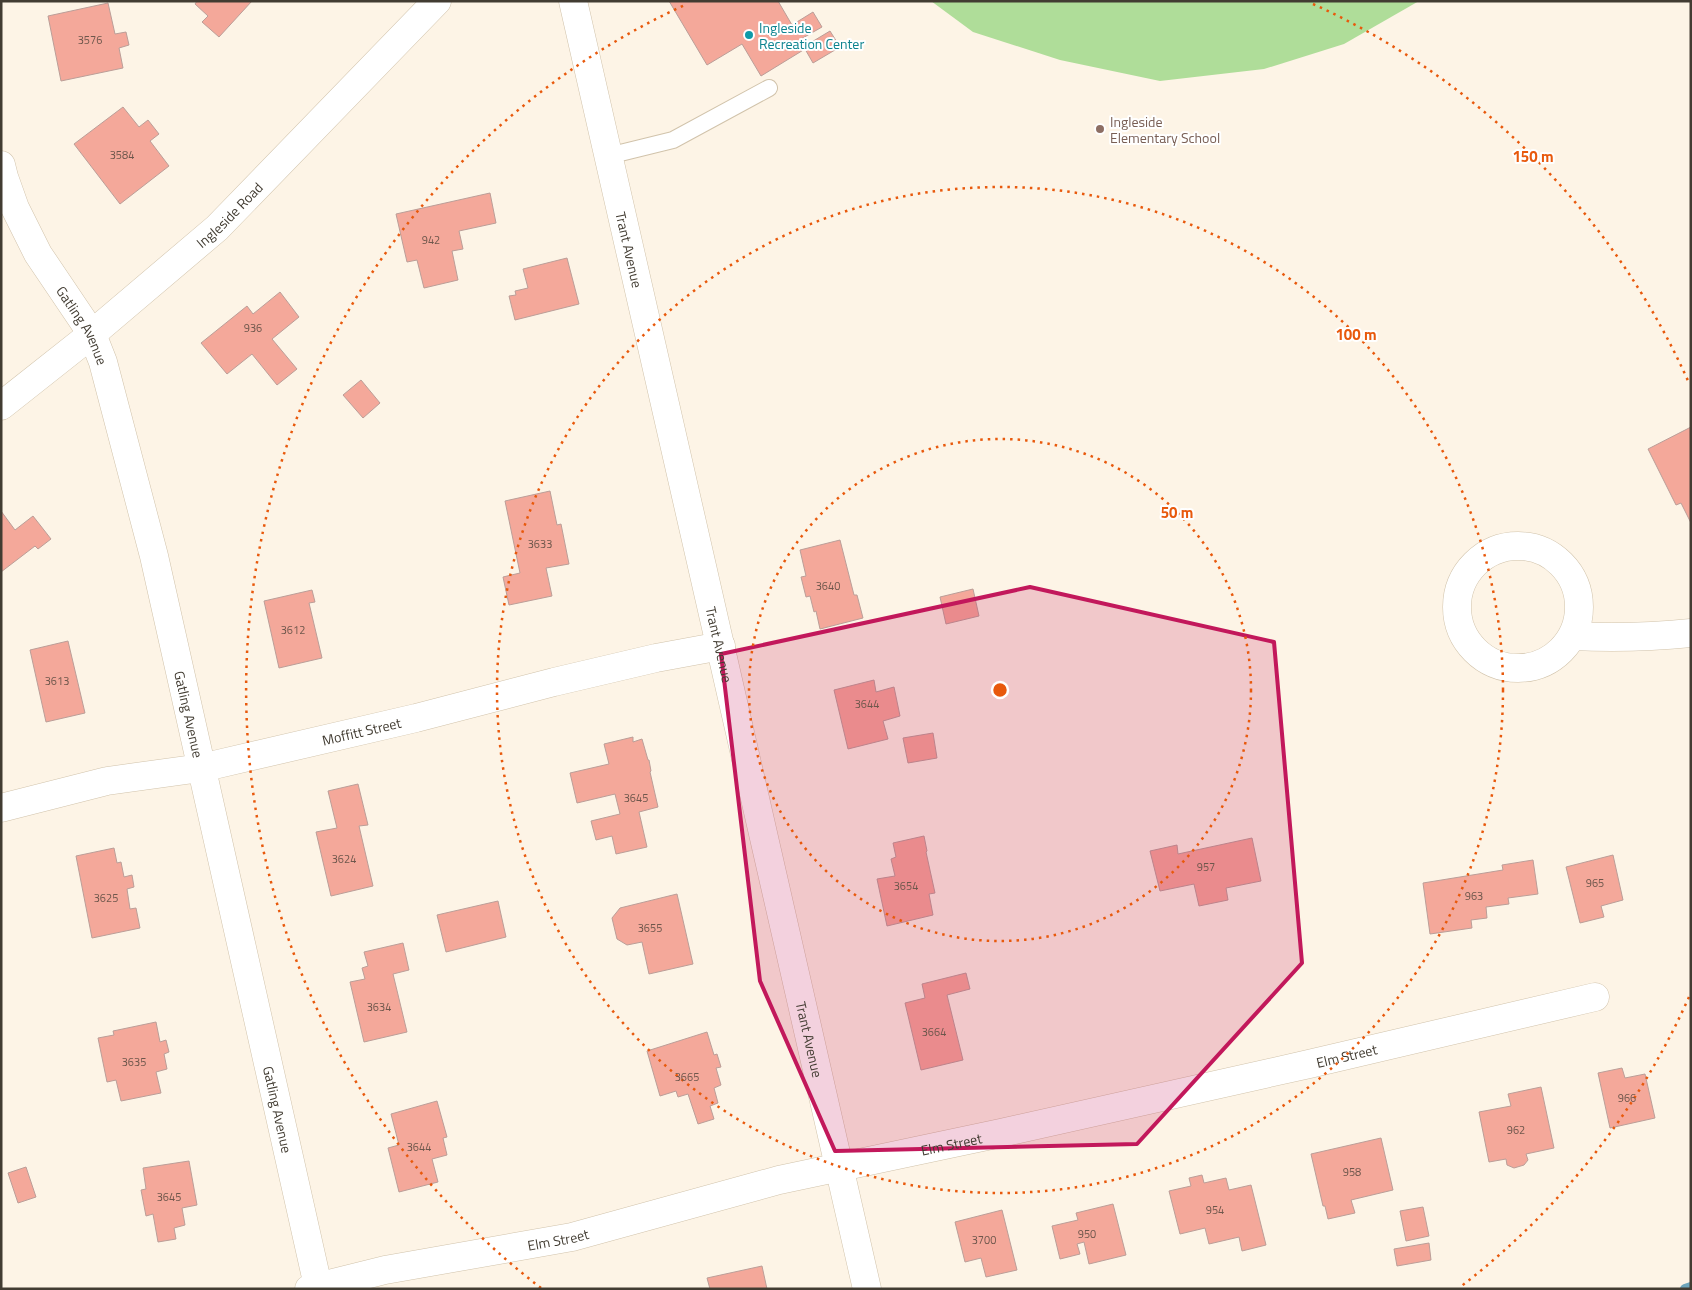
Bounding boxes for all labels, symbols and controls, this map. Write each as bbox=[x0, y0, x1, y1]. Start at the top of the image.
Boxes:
place label: Ingleside Recreation Center bbox=[759, 17, 864, 54]
marker: Ingleside Recreation Center bbox=[743, 29, 755, 41]
house number: 3576 bbox=[78, 32, 102, 48]
place label: Ingleside Elementary School bbox=[1110, 111, 1220, 148]
marker: Ingleside Elementary School bbox=[1094, 123, 1106, 135]
text: 150 m bbox=[1512, 145, 1554, 168]
house number: 3584 bbox=[110, 147, 134, 163]
street label: Ingleside Road bbox=[191, 177, 267, 252]
street label: Trant Avenue bbox=[611, 210, 649, 290]
house number: 942 bbox=[422, 232, 440, 248]
street label: Gatling Avenue bbox=[52, 281, 113, 368]
house number: 936 bbox=[244, 320, 262, 336]
text: 100 m bbox=[1335, 323, 1377, 346]
text: 50 m bbox=[1161, 501, 1193, 524]
house number: 3633 bbox=[528, 536, 552, 552]
house number: 3640 bbox=[816, 578, 840, 594]
street label: Trant Avenue bbox=[701, 604, 739, 685]
house number: 3612 bbox=[281, 622, 305, 638]
street label: Gatling Avenue bbox=[170, 669, 209, 760]
house number: 3613 bbox=[45, 673, 69, 689]
centre of rings bbox=[991, 681, 1009, 699]
house number: 3644 bbox=[855, 696, 879, 712]
street label: Moffitt Street bbox=[320, 711, 403, 750]
house number: 3645 bbox=[624, 790, 648, 806]
house number: 3624 bbox=[332, 851, 356, 867]
house number: 957 bbox=[1197, 859, 1215, 875]
house number: 965 bbox=[1586, 875, 1604, 891]
house number: 3654 bbox=[894, 878, 918, 894]
house number: 963 bbox=[1465, 888, 1483, 904]
house number: 3625 bbox=[94, 890, 118, 906]
house number: 3655 bbox=[638, 920, 662, 936]
house number: 3634 bbox=[367, 999, 391, 1015]
street label: Trant Avenue bbox=[791, 999, 829, 1079]
house number: 3664 bbox=[922, 1024, 946, 1040]
street label: Elm Street bbox=[1314, 1038, 1379, 1073]
house number: 3635 bbox=[122, 1054, 146, 1070]
street label: Gatling Avenue bbox=[258, 1064, 298, 1155]
house number: 3665 bbox=[675, 1069, 699, 1085]
house number: 966 bbox=[1618, 1090, 1636, 1106]
house number: 962 bbox=[1507, 1122, 1525, 1138]
street label: Elm Street bbox=[919, 1127, 984, 1160]
house number: 3644 bbox=[407, 1139, 431, 1155]
house number: 958 bbox=[1343, 1164, 1361, 1180]
house number: 3645 bbox=[157, 1189, 181, 1205]
house number: 954 bbox=[1206, 1202, 1224, 1218]
street label: Elm Street bbox=[526, 1222, 591, 1255]
house number: 950 bbox=[1078, 1226, 1096, 1242]
house number: 3700 bbox=[972, 1232, 996, 1248]

